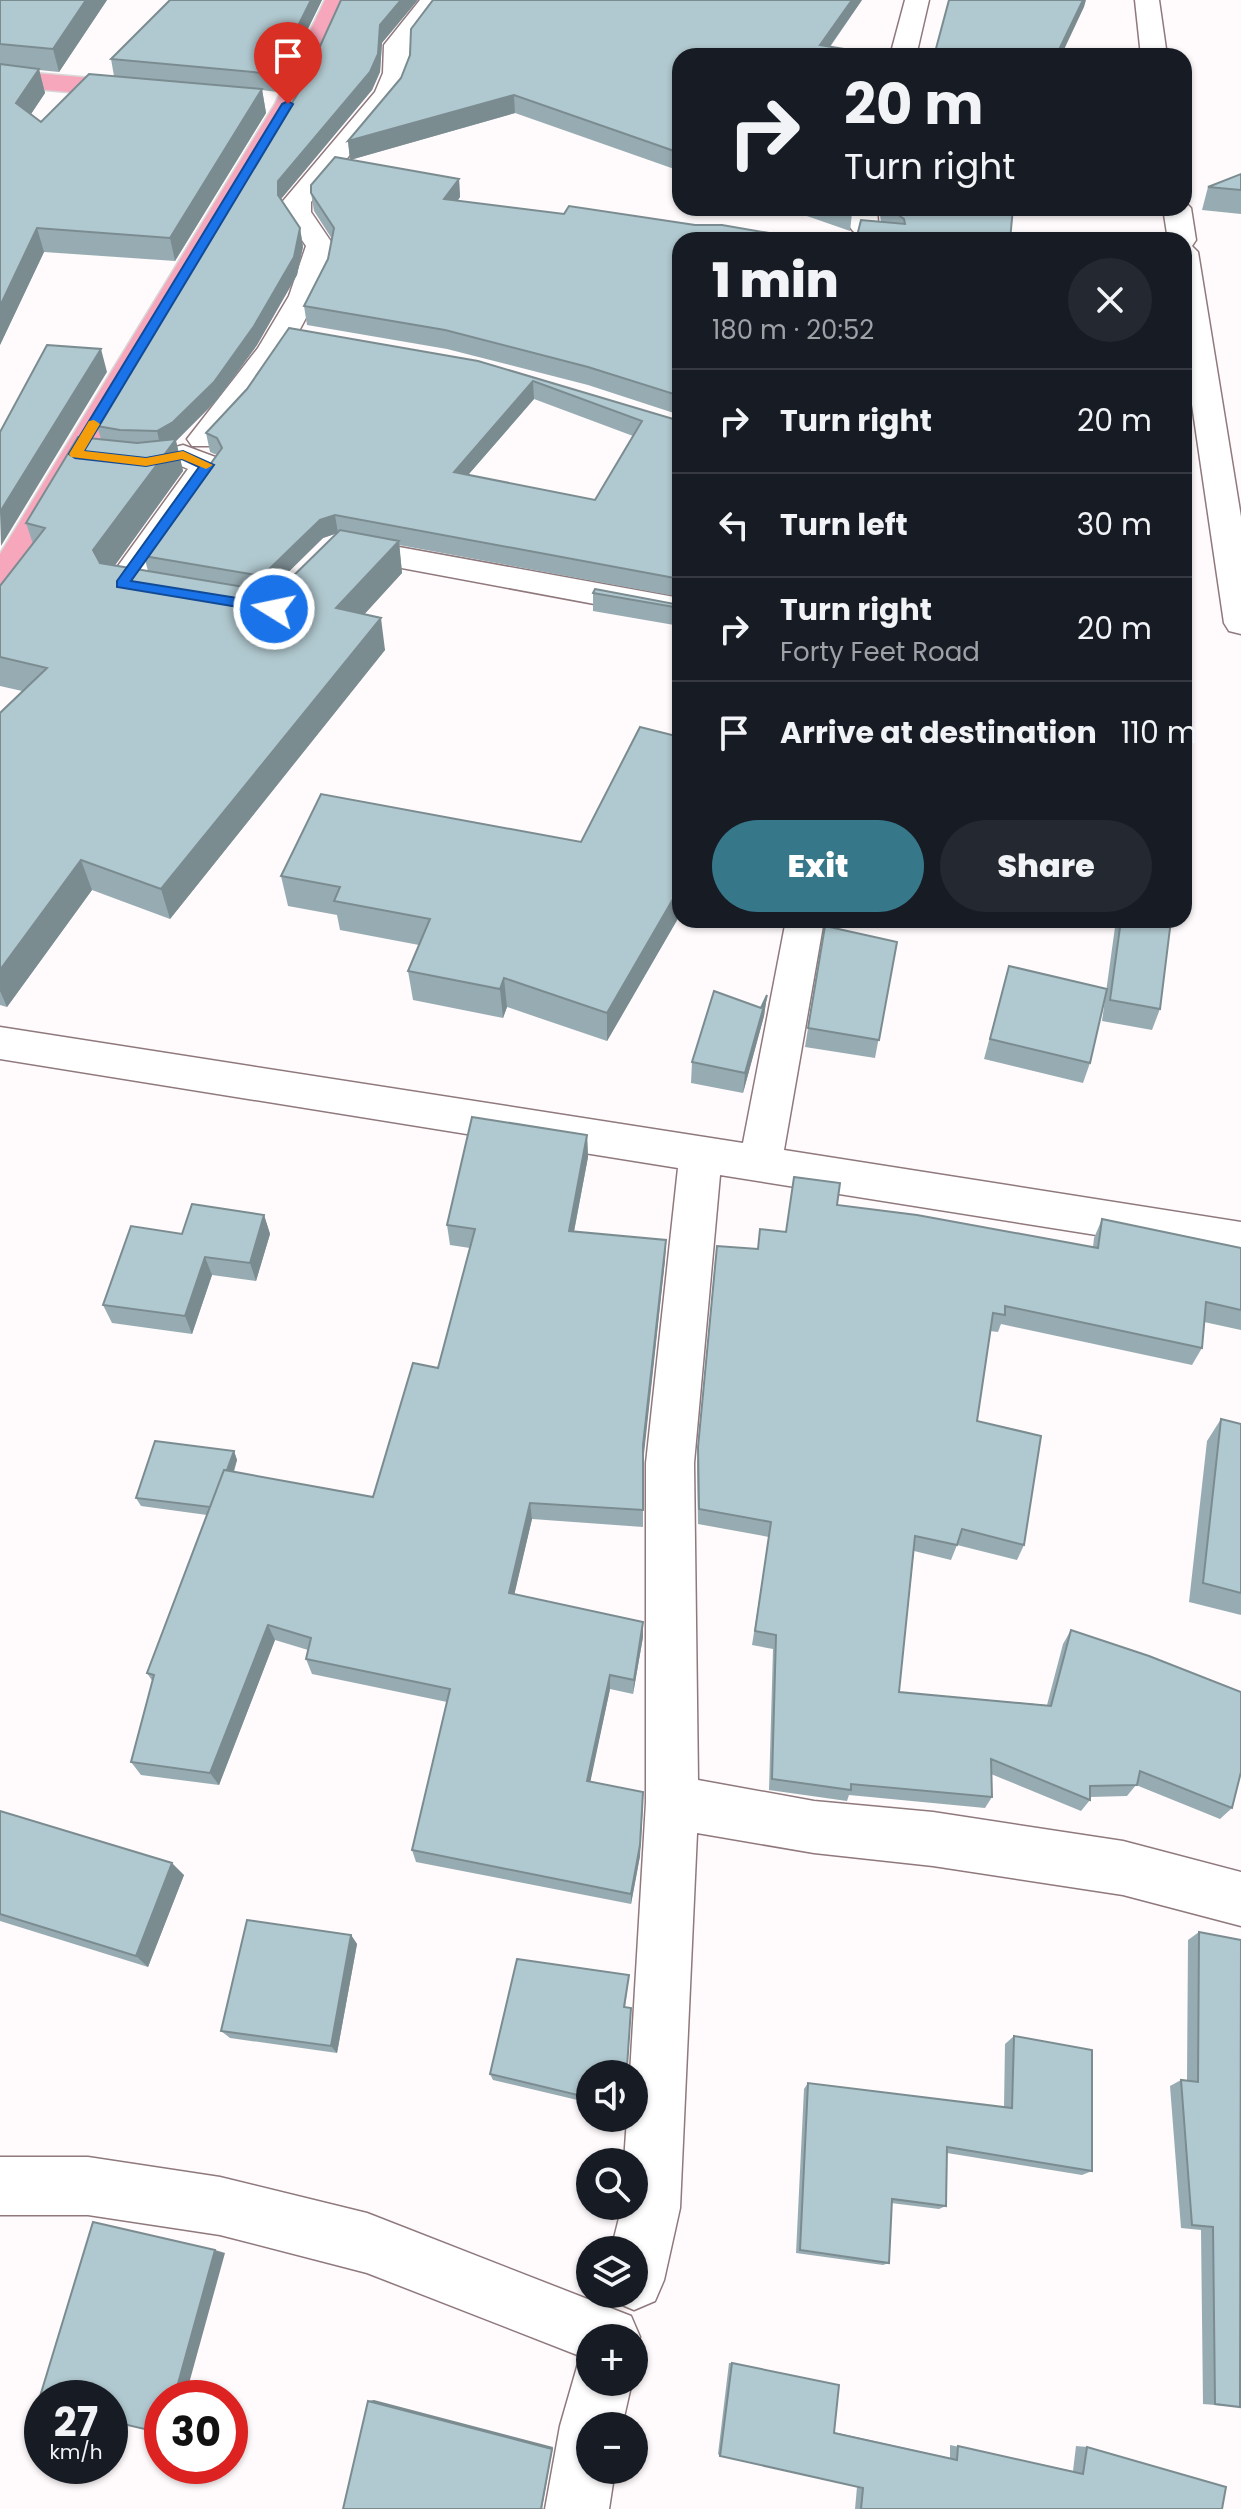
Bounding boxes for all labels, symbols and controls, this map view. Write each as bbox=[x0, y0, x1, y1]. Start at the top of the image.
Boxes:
pin bbox=[254, 22, 322, 104]
icon: arrive bbox=[266, 34, 310, 78]
text: 20 m bbox=[844, 65, 984, 144]
icon: right bbox=[712, 80, 816, 184]
text: Turn right bbox=[844, 141, 1015, 192]
text: 1 min bbox=[712, 247, 839, 314]
button: close bbox=[1068, 258, 1152, 342]
text: 180 m · 20:52 bbox=[712, 312, 874, 348]
icon: right bbox=[712, 399, 756, 443]
text: Turn right bbox=[780, 399, 932, 442]
text: 20 m bbox=[1077, 399, 1152, 442]
icon: left bbox=[712, 503, 756, 547]
text: Turn left bbox=[780, 503, 908, 546]
text: 30 m bbox=[1077, 503, 1152, 546]
position arrow bbox=[232, 567, 316, 651]
text: Turn right bbox=[780, 588, 932, 631]
icon: right bbox=[712, 607, 756, 651]
text: 20 m bbox=[1077, 607, 1152, 650]
text: Forty Feet Road bbox=[780, 634, 980, 670]
icon: arrive bbox=[712, 711, 756, 755]
text: Arrive at destination bbox=[780, 711, 1097, 754]
text: 110 m bbox=[1121, 711, 1198, 754]
button: Exit bbox=[712, 820, 924, 912]
button: Share bbox=[940, 820, 1152, 912]
map controls bbox=[576, 2060, 648, 2484]
button: sound bbox=[576, 2060, 648, 2132]
button: search bbox=[576, 2148, 648, 2220]
button: layers bbox=[576, 2236, 648, 2308]
button: + bbox=[576, 2324, 648, 2396]
speed limit sign: 30 bbox=[144, 2380, 248, 2484]
text: 27 bbox=[54, 2394, 98, 2450]
button: − bbox=[576, 2412, 648, 2484]
text: km/h bbox=[49, 2438, 103, 2466]

